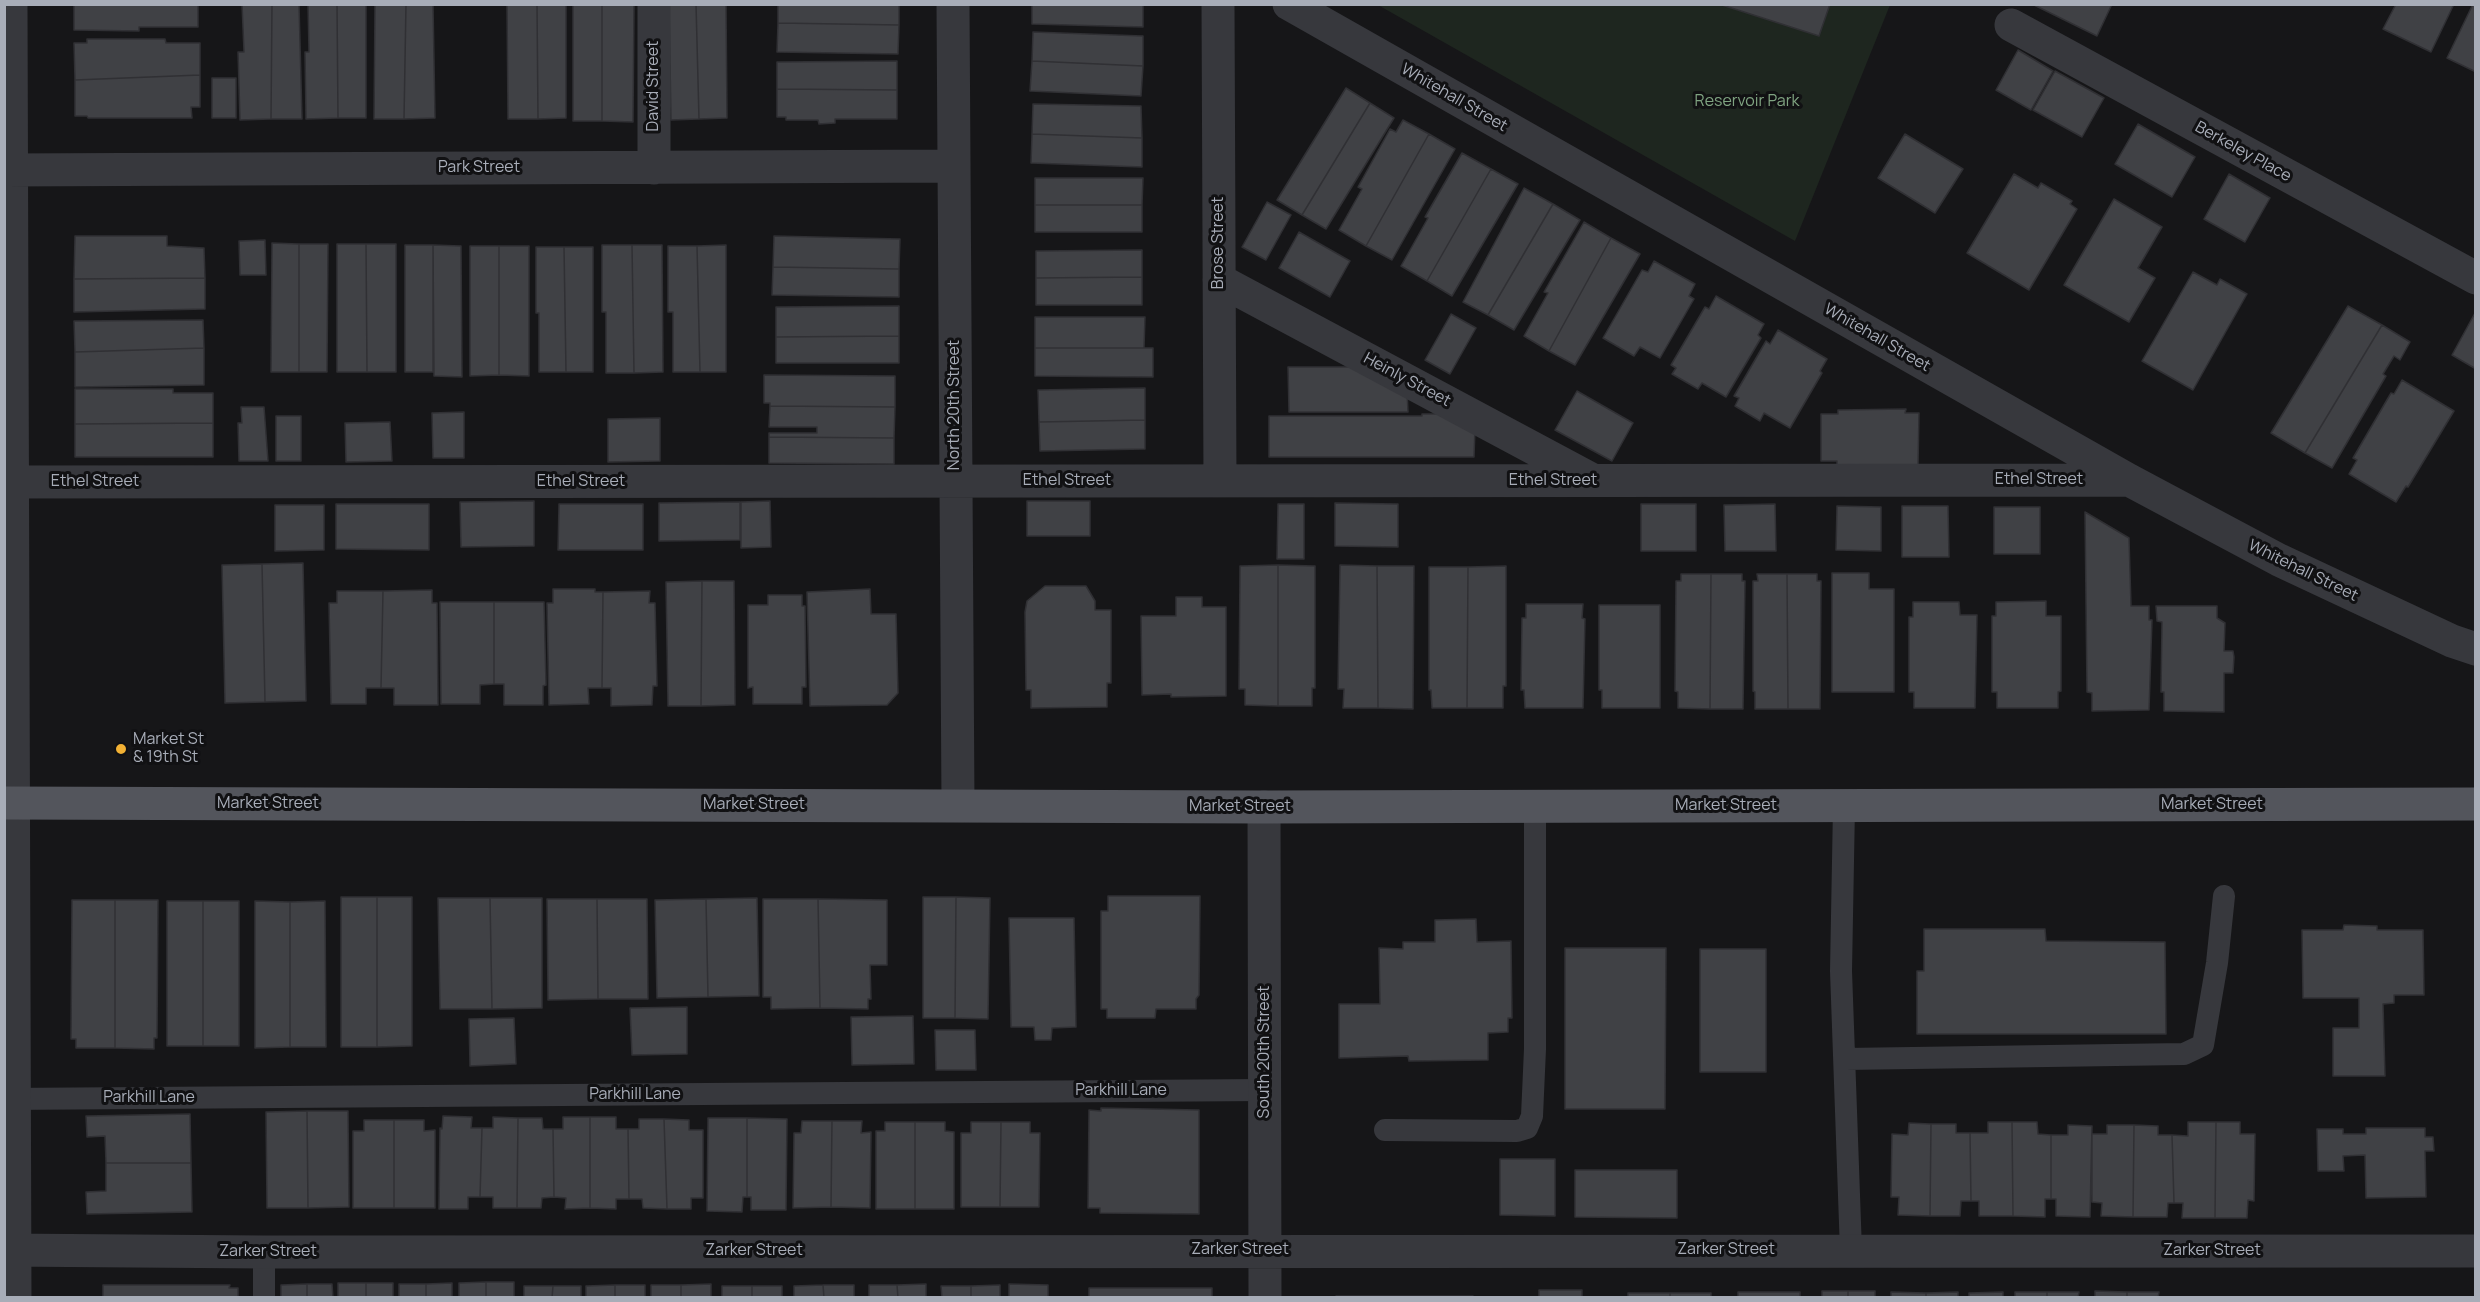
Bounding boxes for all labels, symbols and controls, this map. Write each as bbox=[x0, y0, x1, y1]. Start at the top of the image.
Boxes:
street label: David Street bbox=[644, 41, 664, 131]
street label: Whitehall Street bbox=[1397, 60, 1511, 136]
park label: Reservoir Park bbox=[1695, 92, 1799, 112]
street label: Berkeley Place bbox=[2192, 118, 2294, 186]
street label: Park Street bbox=[438, 158, 520, 178]
street label: Brose Street bbox=[1209, 197, 1229, 289]
street label: Whitehall Street bbox=[1820, 300, 1934, 376]
street label: North 20th Street bbox=[945, 340, 965, 470]
street label: Heinly Street bbox=[1360, 349, 1454, 411]
street label: Ethel Street bbox=[1995, 470, 2083, 490]
street label: Ethel Street bbox=[1023, 471, 1111, 491]
street label: Ethel Street bbox=[1509, 471, 1597, 491]
street label: Ethel Street bbox=[51, 472, 139, 492]
street label: Ethel Street bbox=[537, 472, 625, 492]
street label: Whitehall Street bbox=[2245, 536, 2361, 606]
place label: Market St & 19th St bbox=[133, 730, 204, 768]
marker: Market St & 19th St bbox=[114, 742, 128, 756]
street label: Market Street bbox=[217, 794, 319, 814]
street label: Market Street bbox=[703, 795, 805, 815]
street label: Market Street bbox=[2161, 795, 2263, 815]
street label: Market Street bbox=[1675, 796, 1777, 816]
street label: Market Street bbox=[1189, 797, 1291, 817]
street label: South 20th Street bbox=[1255, 986, 1275, 1118]
street label: Parkhill Lane bbox=[1075, 1081, 1167, 1101]
street label: Parkhill Lane bbox=[589, 1085, 681, 1105]
street label: Parkhill Lane bbox=[103, 1088, 195, 1108]
street label: Zarker Street bbox=[1191, 1240, 1289, 1260]
street label: Zarker Street bbox=[1677, 1240, 1775, 1260]
street label: Zarker Street bbox=[705, 1241, 803, 1261]
street label: Zarker Street bbox=[2163, 1241, 2261, 1261]
street label: Zarker Street bbox=[219, 1242, 317, 1262]

